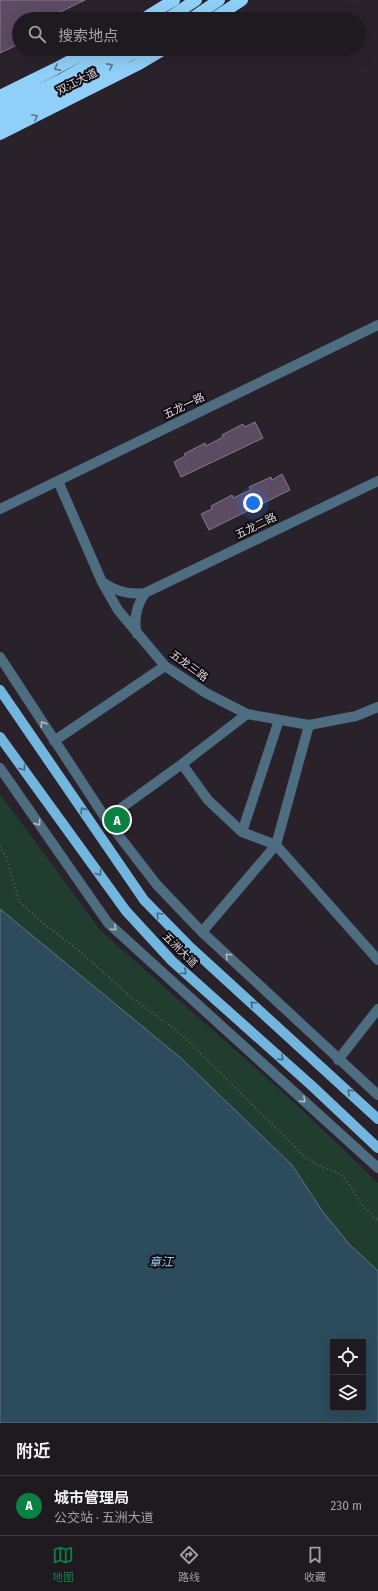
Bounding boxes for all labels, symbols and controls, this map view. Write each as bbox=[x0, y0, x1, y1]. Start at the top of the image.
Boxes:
search box bbox=[12, 12, 366, 56]
icon: search bbox=[26, 23, 48, 45]
text: 搜索地点 bbox=[58, 27, 118, 45]
one-way arrow bbox=[54, 63, 62, 71]
one-way arrow bbox=[105, 64, 113, 71]
street label: 双江大道 bbox=[54, 66, 100, 98]
one-way arrow bbox=[31, 114, 38, 122]
street label: 五龙一路 bbox=[161, 391, 207, 421]
your location bbox=[243, 493, 263, 513]
street label: 五龙二路 bbox=[233, 511, 279, 541]
street label: 五龙三路 bbox=[167, 648, 211, 684]
one-way arrow bbox=[41, 721, 48, 728]
one-way arrow bbox=[18, 764, 26, 771]
pin: A bbox=[104, 805, 130, 835]
one-way arrow bbox=[80, 808, 87, 815]
one-way arrow bbox=[33, 818, 40, 825]
one-way arrow bbox=[94, 869, 101, 876]
one-way arrow bbox=[156, 912, 164, 920]
one-way arrow bbox=[109, 923, 117, 931]
street label: 五洲大道 bbox=[160, 930, 200, 970]
one-way arrow bbox=[225, 954, 233, 961]
one-way arrow bbox=[179, 967, 187, 974]
one-way arrow bbox=[251, 1002, 258, 1009]
one-way arrow bbox=[276, 1054, 284, 1061]
one-way arrow bbox=[347, 1090, 354, 1097]
one-way arrow bbox=[299, 1095, 306, 1102]
water label: 章江 bbox=[149, 1255, 175, 1269]
map controls bbox=[330, 1339, 366, 1411]
button: locate bbox=[330, 1339, 366, 1375]
button: layers bbox=[330, 1375, 366, 1411]
text: 附近 bbox=[16, 1441, 50, 1462]
text: 城市管理局 bbox=[54, 1489, 129, 1507]
text: A bbox=[25, 1498, 33, 1513]
text: 230 m bbox=[331, 1498, 362, 1513]
text: 公交站 · 五洲大道 bbox=[54, 1510, 154, 1525]
tab: 地图 bbox=[52, 1544, 74, 1584]
tab: 路线 bbox=[178, 1544, 200, 1584]
tab: 收藏 bbox=[304, 1544, 326, 1584]

